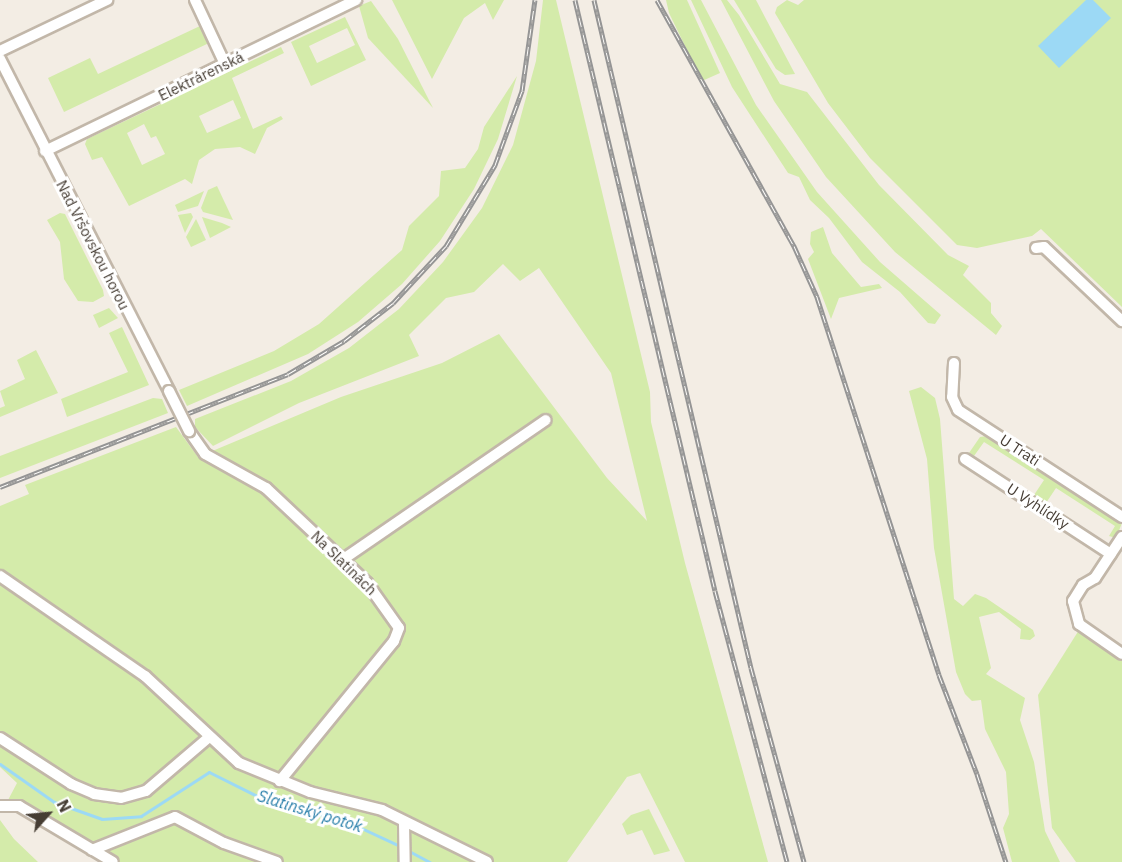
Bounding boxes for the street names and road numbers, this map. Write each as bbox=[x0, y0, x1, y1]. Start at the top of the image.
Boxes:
street label: Elektrárenská bbox=[155, 48, 247, 104]
street label: Nad Vršovskou horou bbox=[53, 177, 133, 313]
street label: U Trati bbox=[997, 430, 1043, 470]
street label: U Vyhlídky bbox=[1003, 479, 1073, 533]
street label: Na Slatinách bbox=[307, 527, 381, 599]

